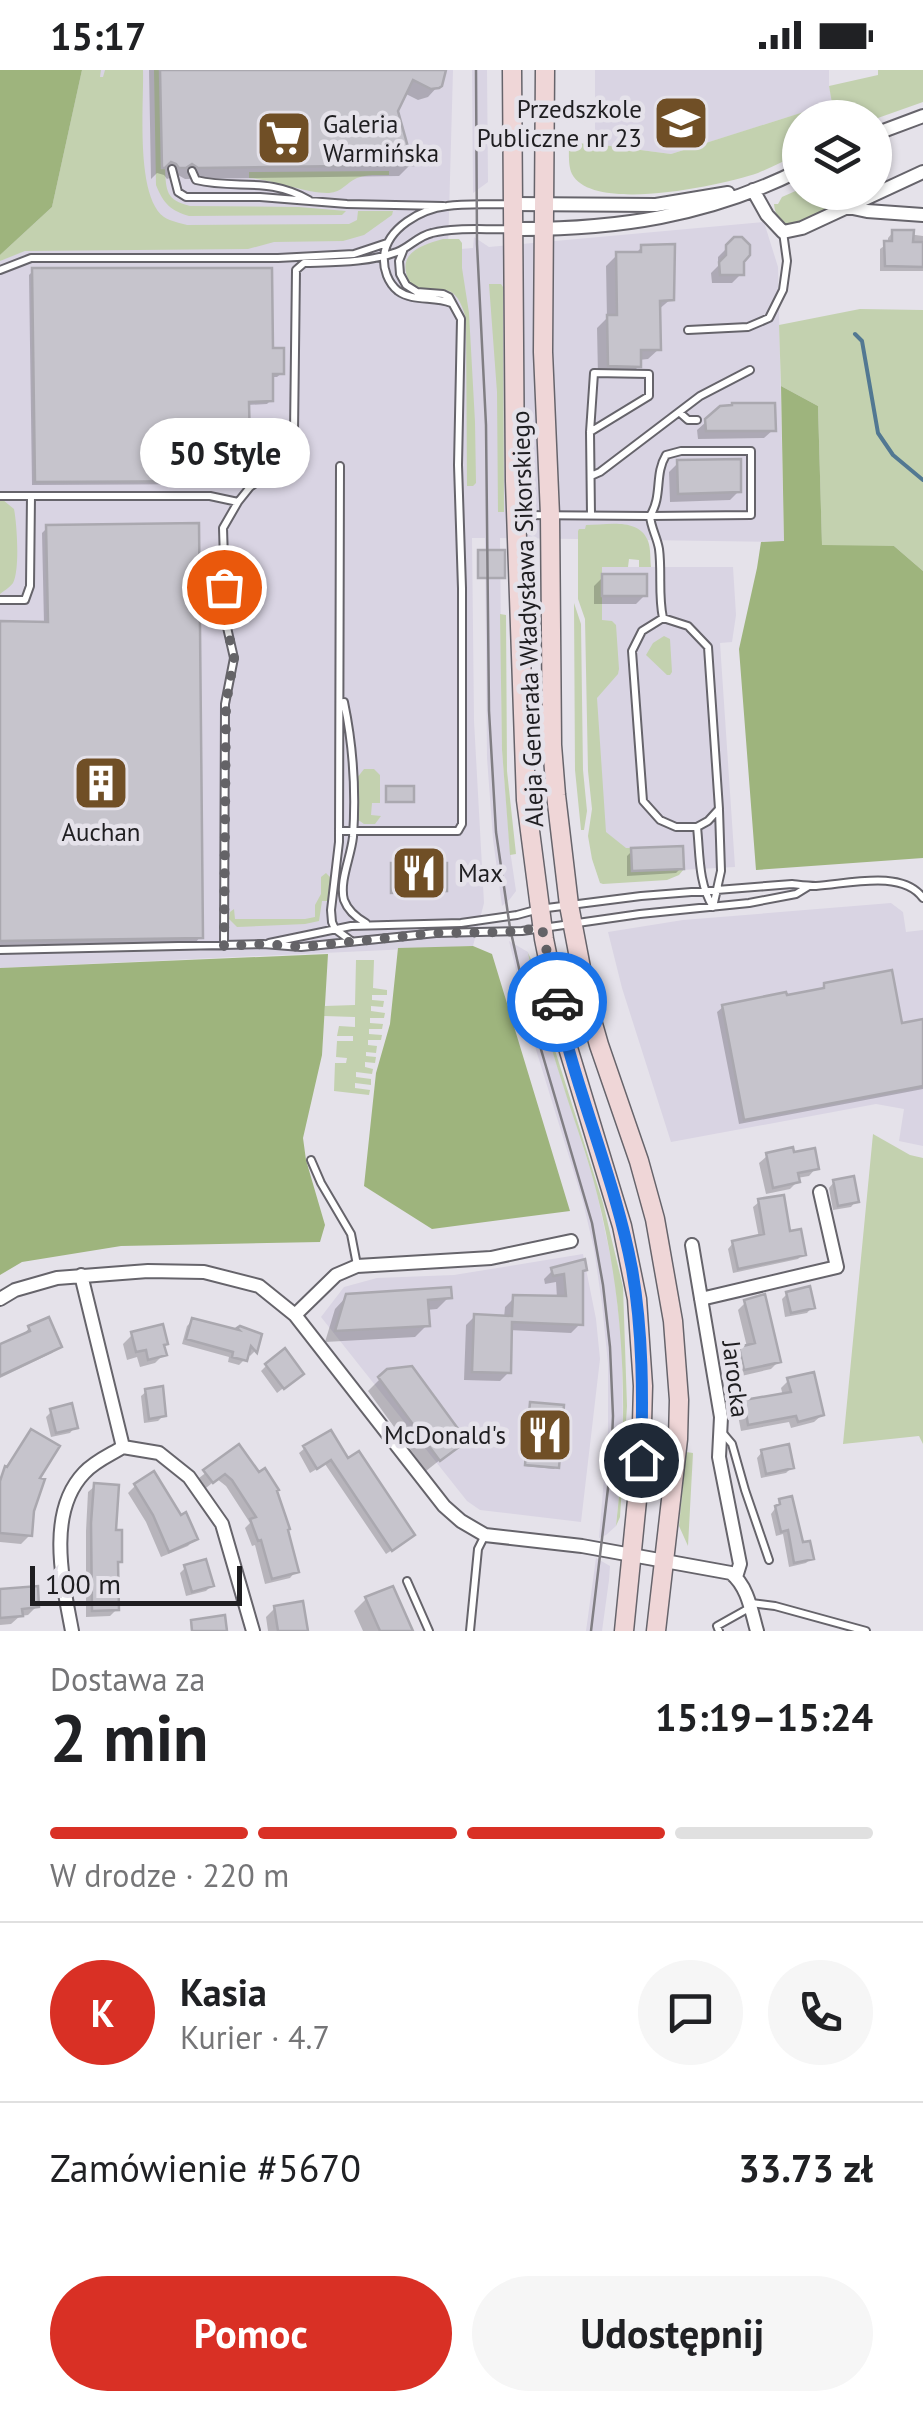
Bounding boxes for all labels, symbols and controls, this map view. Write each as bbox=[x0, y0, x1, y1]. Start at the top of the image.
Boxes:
text: 15:17 bbox=[50, 11, 146, 60]
place label: Przedszkole Publiczne nr 23 bbox=[477, 93, 642, 154]
school or university icon: Przedszkole Publiczne nr 23 bbox=[651, 93, 711, 153]
map controls bbox=[782, 100, 892, 210]
button: layers bbox=[782, 100, 892, 210]
supermarket icon: Galeria Warmińska bbox=[254, 108, 314, 168]
place label: Galeria Warmińska bbox=[323, 108, 439, 169]
street label: Aleja Generała Władysława Sikorskiego bbox=[504, 410, 550, 828]
callout: 50 Style bbox=[139, 417, 309, 487]
text: 50 Style bbox=[169, 432, 281, 474]
pin bbox=[182, 545, 267, 630]
icon: bag bbox=[197, 560, 252, 615]
building icon: Auchan bbox=[71, 753, 131, 813]
place label: Auchan bbox=[61, 816, 141, 848]
restaurant icon: Max bbox=[389, 843, 449, 903]
place label: Max bbox=[458, 857, 503, 889]
courier bbox=[507, 952, 607, 1052]
icon: car bbox=[530, 975, 585, 1030]
street label: Jarocka bbox=[715, 1338, 757, 1419]
restaurant icon: McDonald's bbox=[515, 1405, 575, 1465]
pin bbox=[599, 1418, 684, 1503]
place label: McDonald's bbox=[384, 1419, 506, 1451]
icon: home bbox=[614, 1433, 669, 1488]
scale bar bbox=[30, 1561, 242, 1606]
text: 100 m bbox=[45, 1565, 121, 1602]
text: Dostawa za bbox=[50, 1658, 205, 1700]
text: 15:19–15:24 bbox=[655, 1692, 873, 1741]
text: 2 min bbox=[50, 1695, 209, 1779]
text: W drodze · 220 m bbox=[50, 1854, 289, 1896]
button: chat bbox=[638, 1960, 743, 2065]
button: phone bbox=[768, 1960, 873, 2065]
text: Kasia bbox=[180, 1967, 267, 2016]
text: K bbox=[91, 1988, 114, 2037]
text: Kurier · 4.7 bbox=[180, 2016, 330, 2058]
text: Zamówienie #5670 bbox=[50, 2143, 361, 2192]
text: 33.73 zł bbox=[738, 2143, 873, 2192]
button: Pomoc bbox=[50, 2276, 452, 2391]
button: Udostępnij bbox=[472, 2276, 873, 2391]

